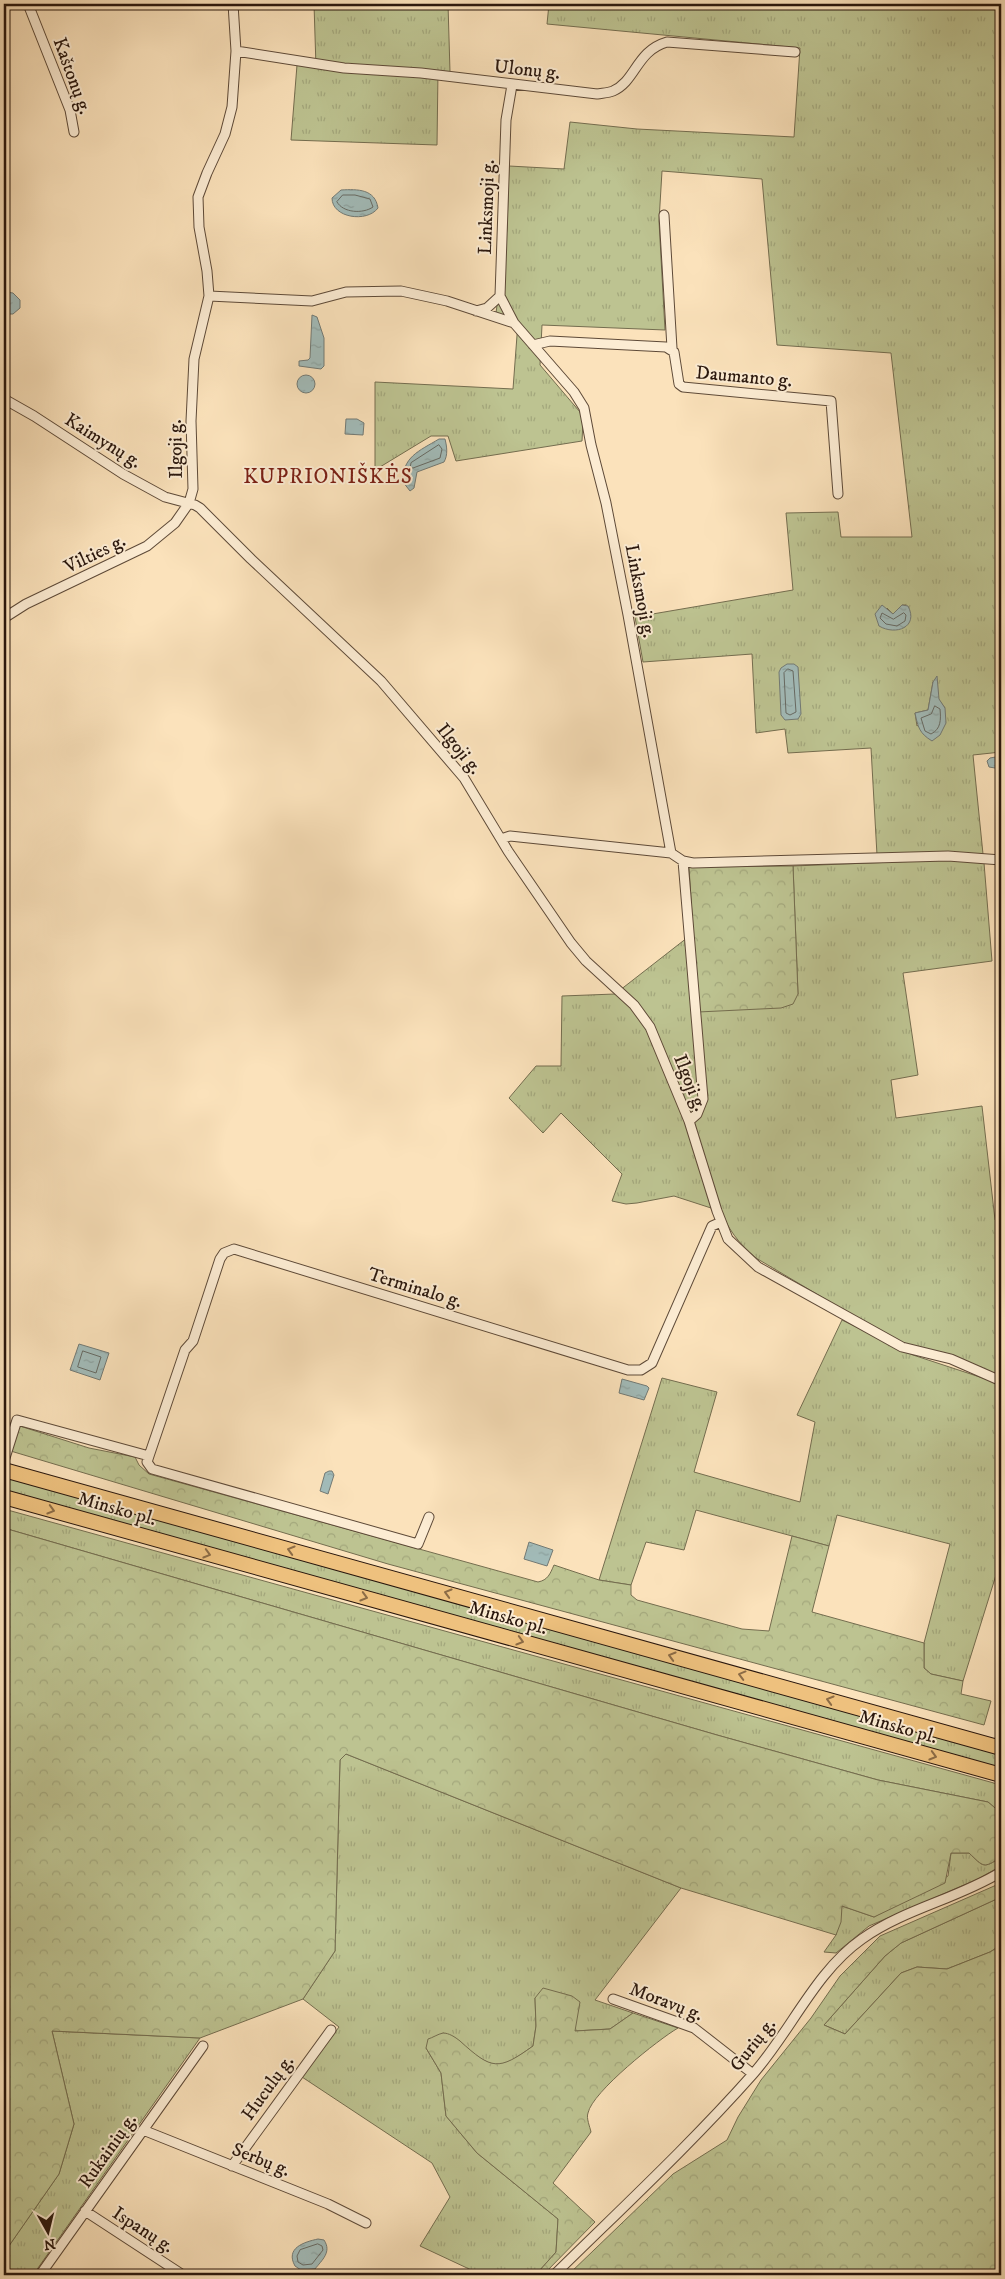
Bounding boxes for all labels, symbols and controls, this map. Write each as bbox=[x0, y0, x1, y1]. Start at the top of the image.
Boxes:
street label: Kaštonų g. bbox=[48, 35, 96, 117]
street label: Ulonų g. bbox=[493, 55, 561, 85]
street label: Linksmoji g. bbox=[474, 159, 500, 255]
street label: Daumanto g. bbox=[695, 361, 793, 393]
street label: Kaimynų g. bbox=[60, 408, 146, 474]
street label: Ilgoji g. bbox=[164, 419, 188, 479]
district label: KUPRIONIŠKĖS bbox=[243, 462, 413, 490]
street label: Vilties g. bbox=[60, 529, 129, 579]
street label: Linksmoji g. bbox=[620, 542, 660, 640]
street label: Ilgoji g. bbox=[431, 719, 487, 779]
street label: Ilgoji g. bbox=[668, 1051, 712, 1115]
street label: Terminalo g. bbox=[365, 1263, 465, 1313]
street label: Minsko pl. bbox=[75, 1487, 159, 1531]
one-way arrow bbox=[46, 1505, 54, 1515]
one-way arrow bbox=[288, 1545, 296, 1555]
one-way arrow bbox=[203, 1548, 211, 1558]
one-way arrow bbox=[444, 1589, 452, 1599]
one-way arrow bbox=[359, 1592, 367, 1602]
street label: Minsko pl. bbox=[466, 1596, 550, 1640]
one-way arrow bbox=[516, 1635, 525, 1646]
one-way arrow bbox=[667, 1651, 676, 1662]
one-way arrow bbox=[738, 1671, 747, 1681]
one-way arrow bbox=[826, 1695, 834, 1706]
street label: Minsko pl. bbox=[856, 1705, 940, 1749]
one-way arrow bbox=[928, 1751, 936, 1761]
street label: Moravų g. bbox=[626, 1978, 706, 2026]
street label: Gurių g. bbox=[725, 2014, 781, 2076]
street label: Huculų g. bbox=[237, 2051, 299, 2125]
street label: Rukainių g. bbox=[74, 2109, 142, 2193]
street label: Serbų g. bbox=[229, 2138, 293, 2182]
street label: Ispanų g. bbox=[108, 2202, 178, 2258]
north arrow bbox=[22, 2206, 72, 2256]
text: N bbox=[42, 2234, 57, 2254]

